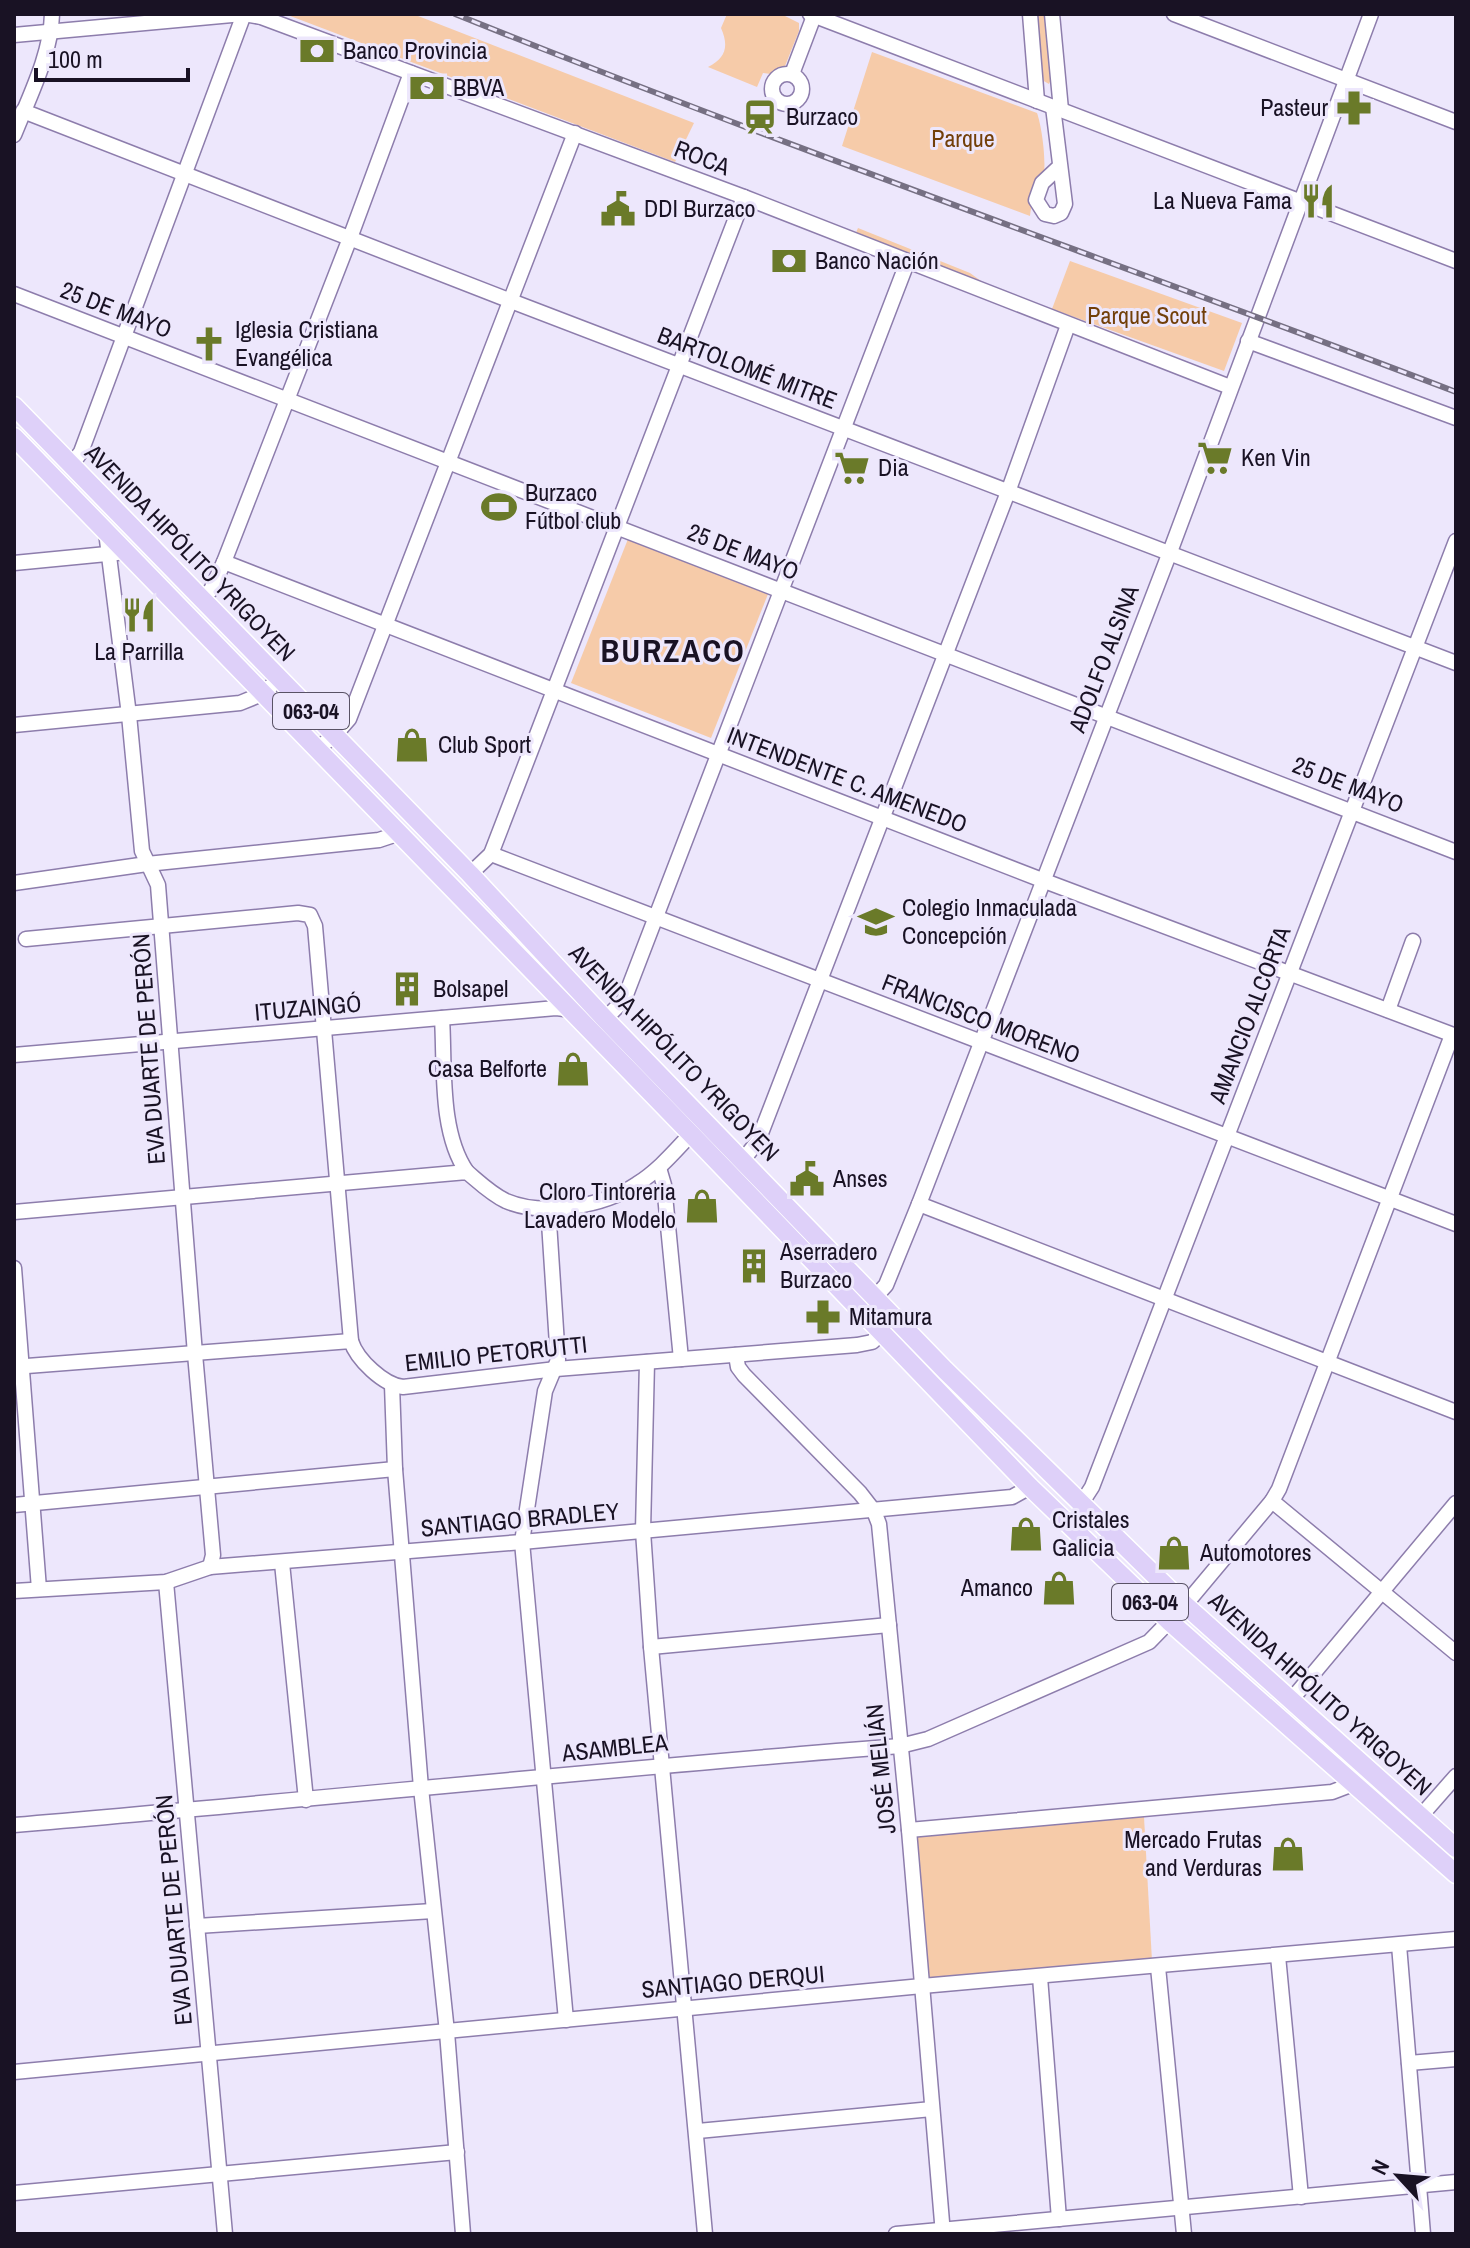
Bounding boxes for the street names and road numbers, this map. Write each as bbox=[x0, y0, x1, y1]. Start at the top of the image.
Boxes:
street label: ROCA bbox=[670, 132, 735, 183]
street label: 25 DE MAYO bbox=[56, 273, 177, 345]
street label: BARTOLOMÉ MITRE bbox=[653, 318, 842, 416]
street label: AVENIDA HIPÓLITO YRIGOYEN bbox=[78, 436, 303, 668]
street label: 25 DE MAYO bbox=[683, 515, 804, 587]
street label: ADOLFO ALSINA bbox=[1060, 580, 1146, 738]
road number: 063-04 bbox=[273, 693, 349, 729]
street label: INTENDENTE C. AMENEDO bbox=[723, 718, 972, 840]
street label: 25 DE MAYO bbox=[1288, 748, 1409, 820]
street label: AMANCIO ALCORTA bbox=[1200, 921, 1298, 1109]
street label: EVA DUARTE DE PERÓN bbox=[124, 933, 172, 1165]
street label: AVENIDA HIPÓLITO YRIGOYEN bbox=[562, 936, 787, 1168]
street label: FRANCISCO MORENO bbox=[878, 966, 1085, 1071]
street label: ITUZAINGÓ bbox=[253, 986, 363, 1028]
street label: EMILIO PETORUTTI bbox=[403, 1328, 589, 1379]
street label: SANTIAGO BRADLEY bbox=[419, 1494, 620, 1544]
road number: 063-04 bbox=[1112, 1584, 1188, 1620]
street label: AVENIDA HIPÓLITO YRIGOYEN bbox=[1201, 1584, 1439, 1802]
street label: JOSÉ MELIÁN bbox=[857, 1703, 903, 1835]
street label: ASAMBLEA bbox=[559, 1725, 670, 1769]
street label: EVA DUARTE DE PERÓN bbox=[147, 1794, 199, 2027]
street label: SANTIAGO DERQUI bbox=[640, 1957, 826, 2005]

